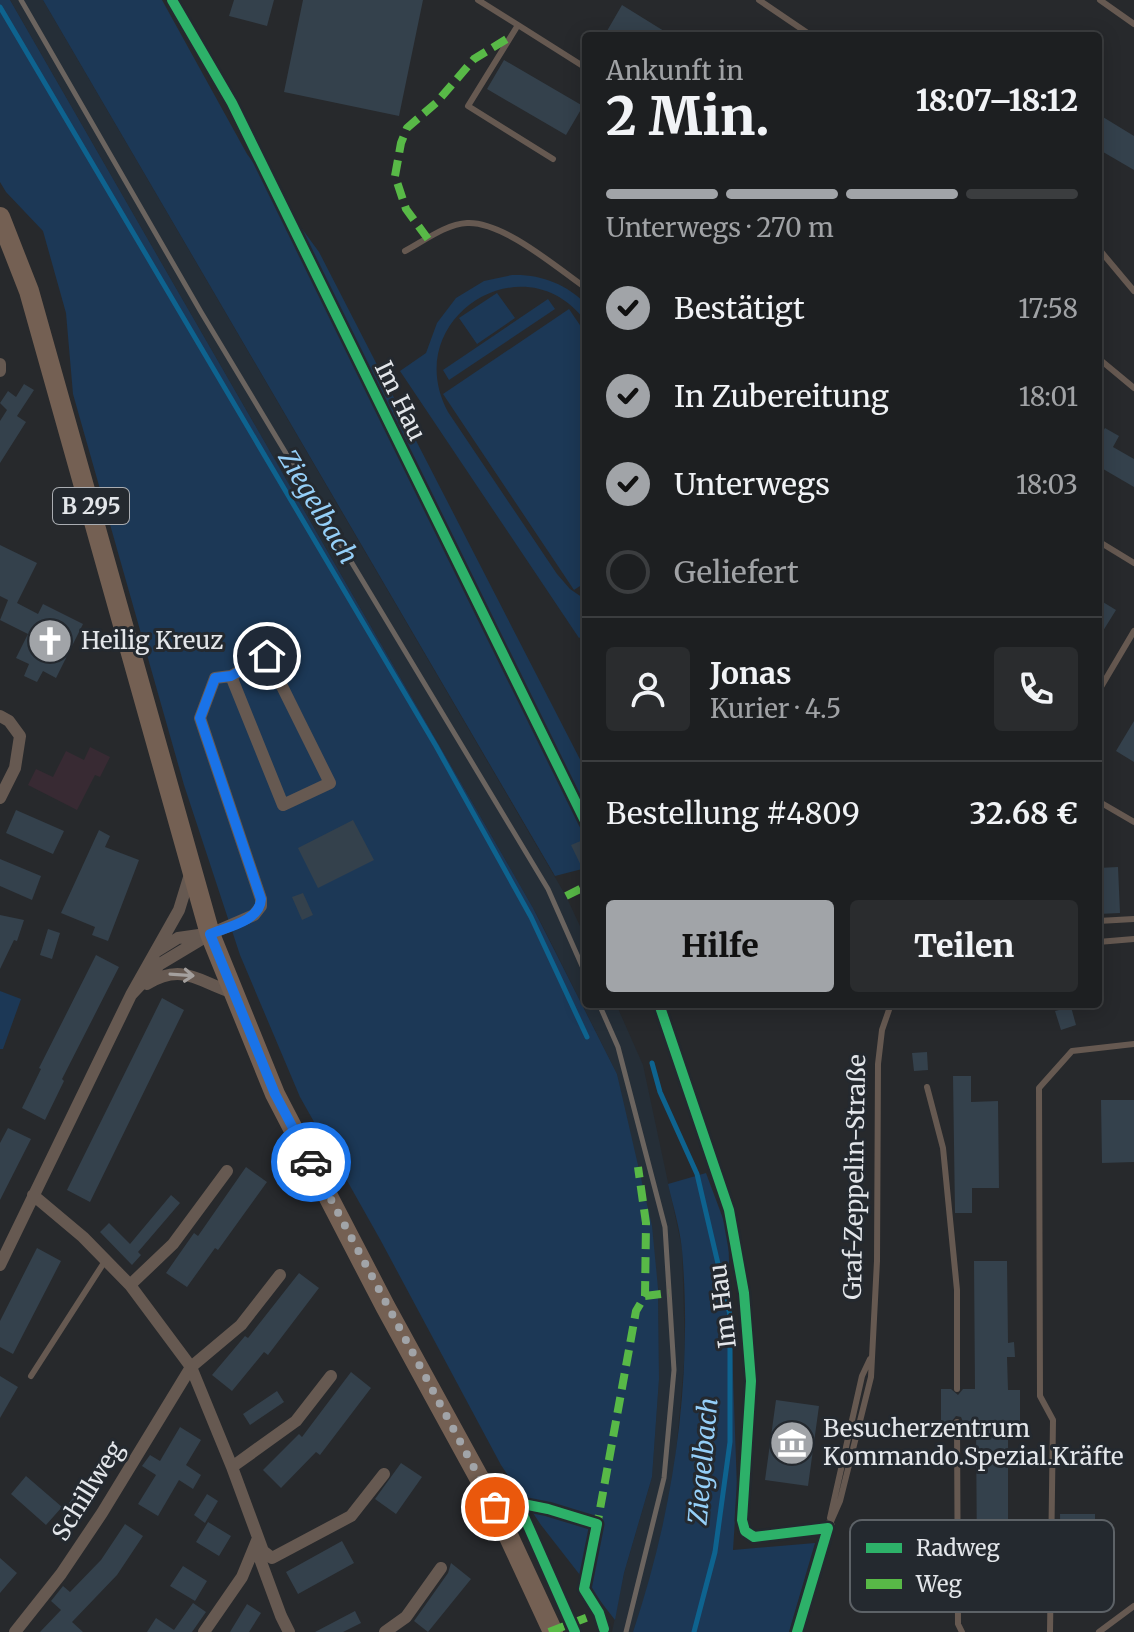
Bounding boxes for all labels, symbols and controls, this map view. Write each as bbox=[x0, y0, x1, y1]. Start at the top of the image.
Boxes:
text: Ankunft in bbox=[606, 54, 743, 87]
text: 18:07–18:12 bbox=[916, 81, 1078, 119]
text: 2 Min. bbox=[606, 84, 770, 149]
text: Unterwegs · 270 m bbox=[606, 211, 834, 244]
icon: check bbox=[606, 286, 650, 330]
text: Bestätigt bbox=[674, 289, 805, 327]
text: 17:58 bbox=[1018, 292, 1078, 325]
street label: Im Hau bbox=[368, 356, 433, 446]
icon: check bbox=[606, 374, 650, 418]
text: In Zubereitung bbox=[674, 377, 889, 415]
text: 18:01 bbox=[1019, 380, 1078, 413]
water label: Ziegelbach bbox=[271, 443, 365, 570]
icon: check bbox=[606, 462, 650, 506]
text: Unterwegs bbox=[674, 465, 830, 503]
text: 18:03 bbox=[1016, 468, 1078, 501]
road number: B 295 bbox=[53, 488, 129, 524]
text: Geliefert bbox=[674, 553, 799, 591]
church icon: Heilig Kreuz bbox=[26, 617, 74, 665]
pin bbox=[233, 622, 301, 690]
place label: Heilig Kreuz bbox=[81, 625, 223, 656]
icon: home bbox=[245, 634, 289, 678]
button: person bbox=[606, 647, 690, 731]
button: phone bbox=[994, 647, 1078, 731]
text: Jonas bbox=[710, 654, 792, 692]
text: Kurier · 4.5 bbox=[710, 692, 841, 725]
text: Bestellung #4809 bbox=[606, 794, 860, 832]
text: 32.68 € bbox=[970, 794, 1078, 832]
button: Hilfe bbox=[606, 900, 834, 992]
button: Teilen bbox=[850, 900, 1078, 992]
one-way arrow bbox=[168, 968, 194, 983]
street label: Graf-Zeppelin-Straße bbox=[837, 1054, 872, 1300]
courier bbox=[271, 1122, 351, 1202]
icon: car bbox=[289, 1140, 333, 1184]
street label: Im Hau bbox=[702, 1262, 743, 1350]
water label: Ziegelbach bbox=[680, 1396, 724, 1527]
place label: Besucherzentrum Kommando.Spezial.Kräfte bbox=[823, 1413, 1124, 1472]
museum icon: Besucherzentrum Kommando.Spezial.Kräfte bbox=[768, 1419, 816, 1467]
street label: Schillweg bbox=[45, 1435, 131, 1546]
pin bbox=[461, 1473, 529, 1541]
icon: bag bbox=[473, 1485, 517, 1529]
legend bbox=[850, 1520, 1114, 1612]
text: Radweg bbox=[916, 1534, 1000, 1562]
text: Weg bbox=[915, 1570, 962, 1598]

